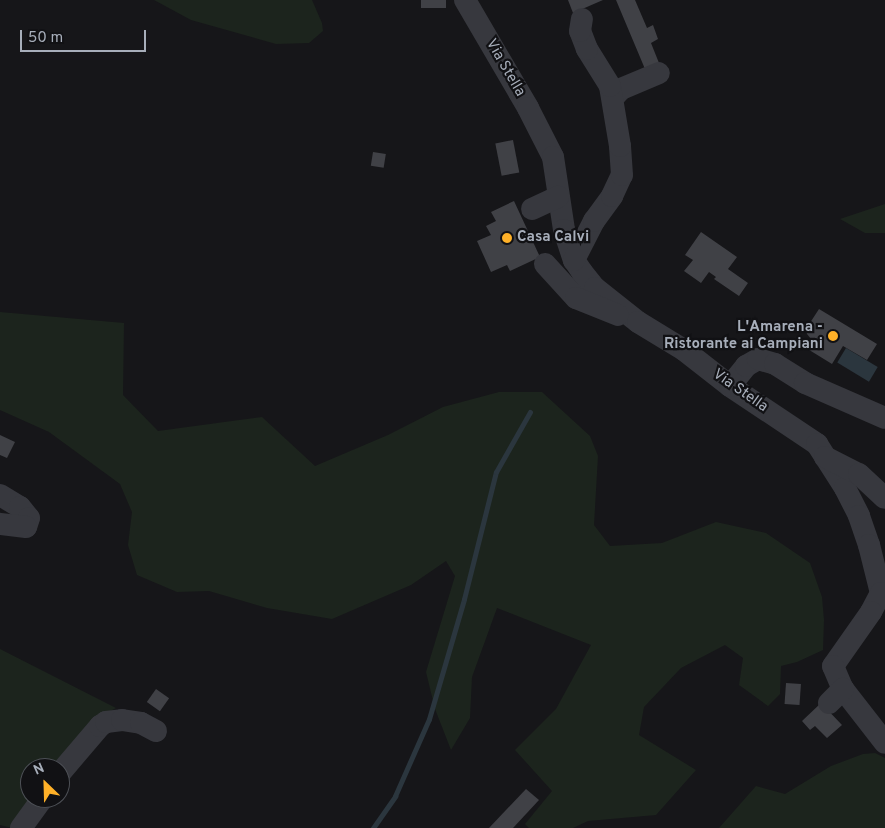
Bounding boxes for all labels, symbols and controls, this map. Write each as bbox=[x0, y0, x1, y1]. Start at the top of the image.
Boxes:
scale bar bbox=[22, 20, 149, 52]
text: 50 m bbox=[28, 29, 63, 48]
street label: Via Stella bbox=[481, 36, 529, 100]
place label: Casa Calvi bbox=[517, 229, 589, 247]
marker: Casa Calvi bbox=[501, 232, 513, 244]
place label: L'Amarena - Ristorante ai Campiani bbox=[664, 318, 823, 353]
marker: L'Amarena - Ristorante ai Campiani bbox=[827, 330, 839, 342]
street label: Via Stella bbox=[709, 366, 771, 416]
north arrow bbox=[20, 758, 70, 808]
text: N bbox=[31, 760, 47, 780]

